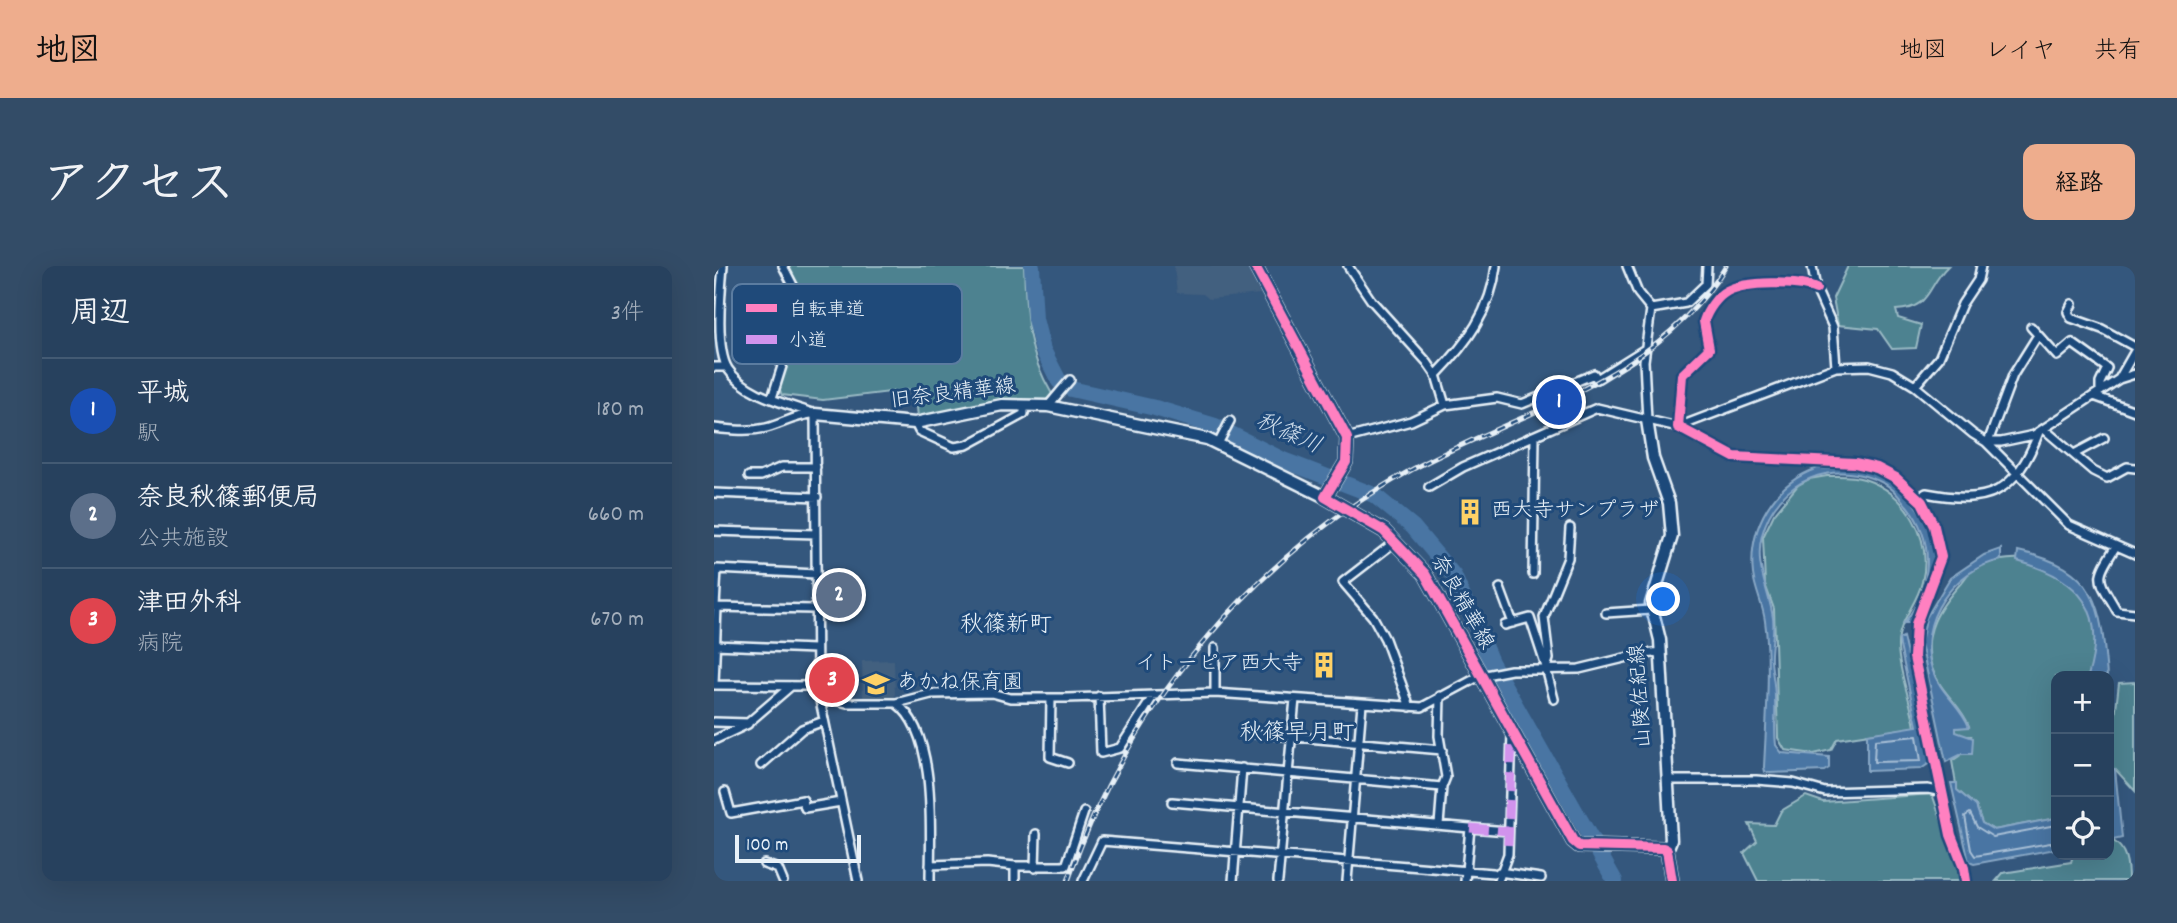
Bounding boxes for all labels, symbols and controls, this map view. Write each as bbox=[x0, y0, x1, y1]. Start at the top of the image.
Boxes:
text: 地図 bbox=[35, 30, 101, 77]
text: 地図 bbox=[1899, 35, 1947, 69]
text: レイヤ bbox=[1985, 35, 2056, 69]
text: 共有 bbox=[2094, 35, 2142, 69]
button: 経路 bbox=[2023, 144, 2135, 220]
text: アクセス bbox=[42, 153, 235, 223]
legend bbox=[732, 284, 962, 364]
text: 周辺 bbox=[70, 294, 130, 337]
text: 3件 bbox=[611, 298, 644, 331]
text: 自転車道 bbox=[789, 298, 865, 325]
text: 小道 bbox=[789, 329, 827, 356]
street label: 旧奈良精華線 bbox=[889, 372, 1017, 418]
text: 平城 bbox=[137, 376, 189, 413]
pin: 1 bbox=[1536, 376, 1582, 428]
text: 1 bbox=[90, 394, 96, 427]
text: 180 m bbox=[596, 394, 644, 427]
water label: 秋篠川 bbox=[1250, 406, 1326, 464]
text: 駅 bbox=[137, 419, 160, 452]
text: 奈良秋篠郵便局 bbox=[137, 481, 319, 518]
building icon: 西大寺サンプラザ bbox=[1455, 497, 1485, 527]
place label: 西大寺サンプラザ bbox=[1491, 497, 1659, 527]
text: 2 bbox=[88, 499, 98, 532]
text: 660 m bbox=[588, 499, 644, 532]
text: 公共施設 bbox=[137, 524, 229, 557]
street label: 奈良精華線 bbox=[1422, 550, 1500, 656]
pin: 2 bbox=[816, 569, 862, 621]
your location bbox=[1646, 582, 1680, 616]
text: 津田外科 bbox=[137, 586, 241, 623]
text: 3 bbox=[88, 604, 98, 637]
text: 670 m bbox=[590, 604, 644, 637]
district label: 秋篠新町 bbox=[960, 610, 1052, 643]
text: 病院 bbox=[137, 629, 183, 662]
street label: 山陵佐紀線 bbox=[1623, 643, 1661, 749]
place label: イトーピア西大寺 bbox=[1135, 650, 1303, 680]
building icon: イトーピア西大寺 bbox=[1309, 650, 1339, 680]
pin: 3 bbox=[809, 654, 855, 706]
school or university icon: あかね保育園 bbox=[861, 669, 891, 699]
place label: あかね保育園 bbox=[897, 669, 1023, 699]
map controls bbox=[2051, 671, 2114, 860]
button: + bbox=[2051, 671, 2114, 734]
district label: 秋篠早月町 bbox=[1240, 718, 1355, 751]
button: − bbox=[2051, 734, 2114, 797]
button: locate bbox=[2051, 797, 2114, 860]
scale bar bbox=[735, 832, 861, 864]
text: 100 m bbox=[746, 833, 788, 860]

